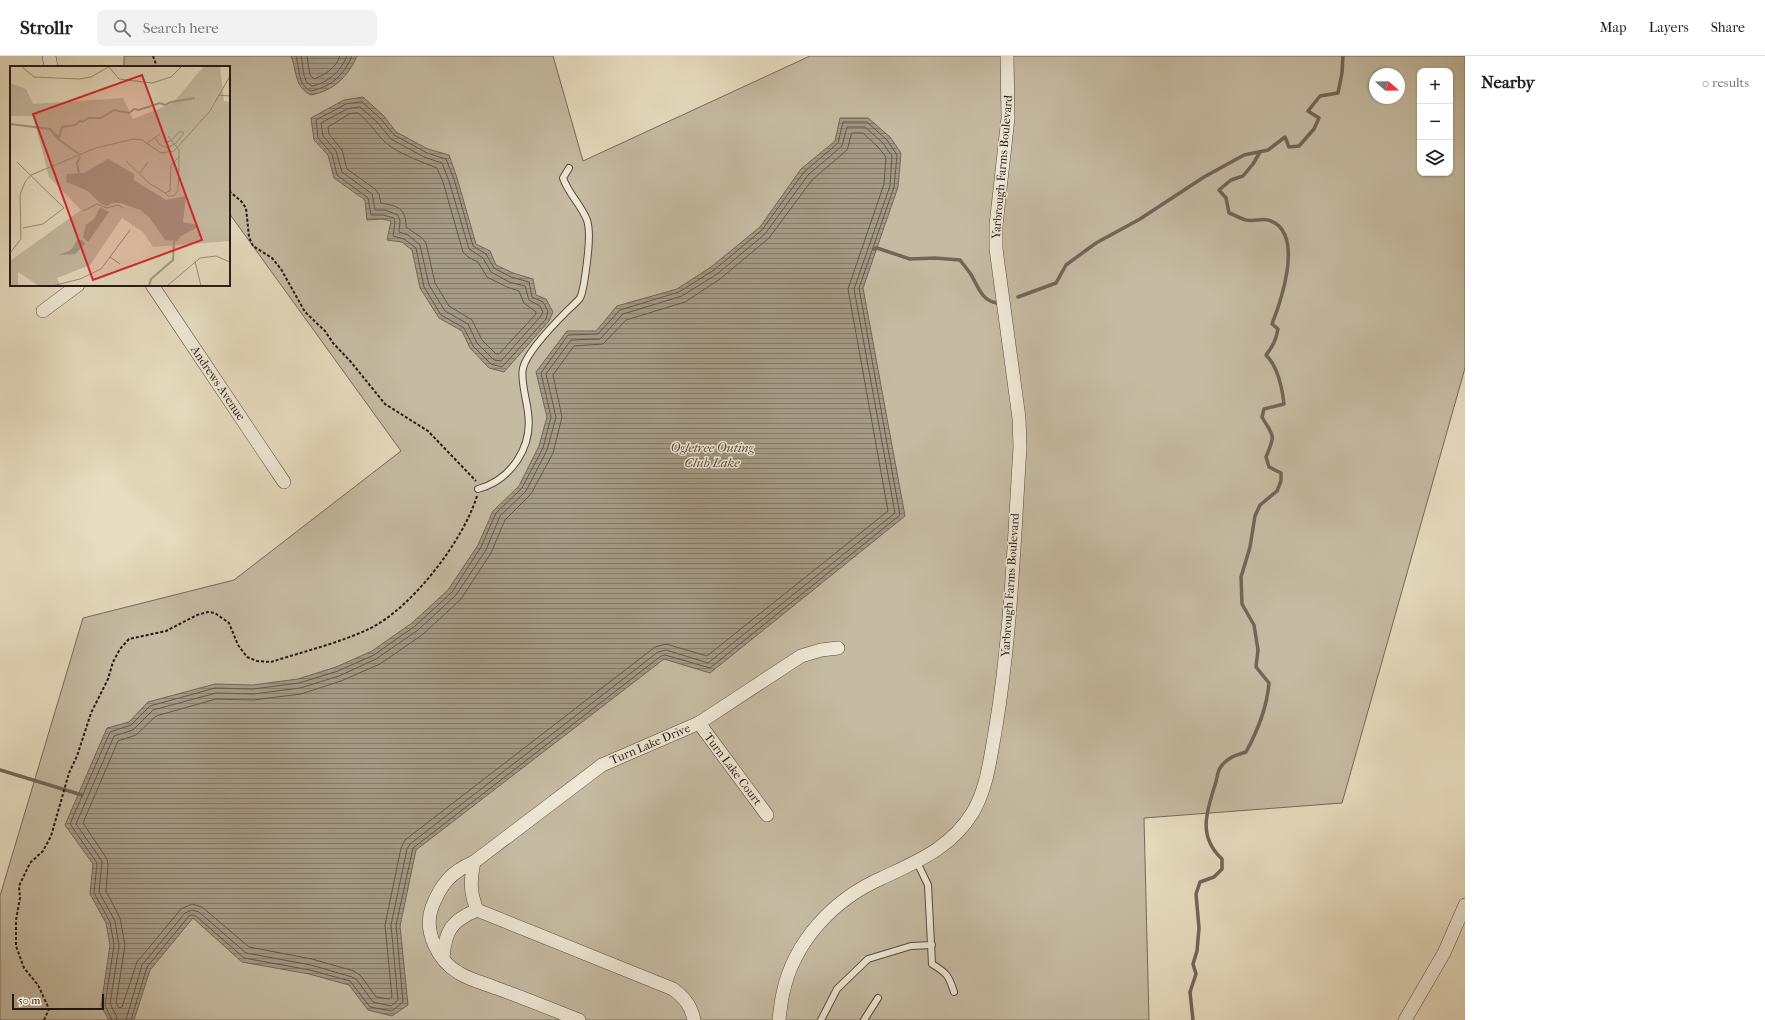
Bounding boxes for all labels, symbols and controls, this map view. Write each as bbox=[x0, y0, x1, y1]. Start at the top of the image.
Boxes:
search box bbox=[97, 10, 377, 46]
text: Strollr bbox=[20, 17, 73, 39]
icon: search bbox=[111, 17, 133, 39]
text: Search here bbox=[143, 19, 219, 37]
text: Map bbox=[1600, 19, 1627, 36]
text: Layers bbox=[1649, 19, 1689, 36]
text: Share bbox=[1711, 19, 1745, 36]
inset map bbox=[10, 66, 230, 286]
north arrow bbox=[1369, 68, 1405, 104]
map controls bbox=[1417, 68, 1453, 176]
button: + bbox=[1417, 68, 1453, 104]
text: Nearby bbox=[1481, 72, 1535, 92]
text: 0 results bbox=[1702, 75, 1749, 90]
street label: Yarbrough Farms Boulevard bbox=[989, 94, 1015, 240]
button: − bbox=[1417, 104, 1453, 140]
button: layers bbox=[1417, 140, 1453, 176]
street label: Andrews Avenue bbox=[187, 342, 248, 423]
water label: Ogletree Outing Club Lake bbox=[670, 440, 755, 470]
street label: Yarbrough Farms Boulevard bbox=[998, 512, 1022, 658]
street label: Turn Lake Drive bbox=[608, 721, 692, 767]
street label: Turn Lake Court bbox=[701, 730, 765, 808]
scale bar bbox=[12, 992, 104, 1011]
text: 50 m bbox=[18, 994, 40, 1007]

